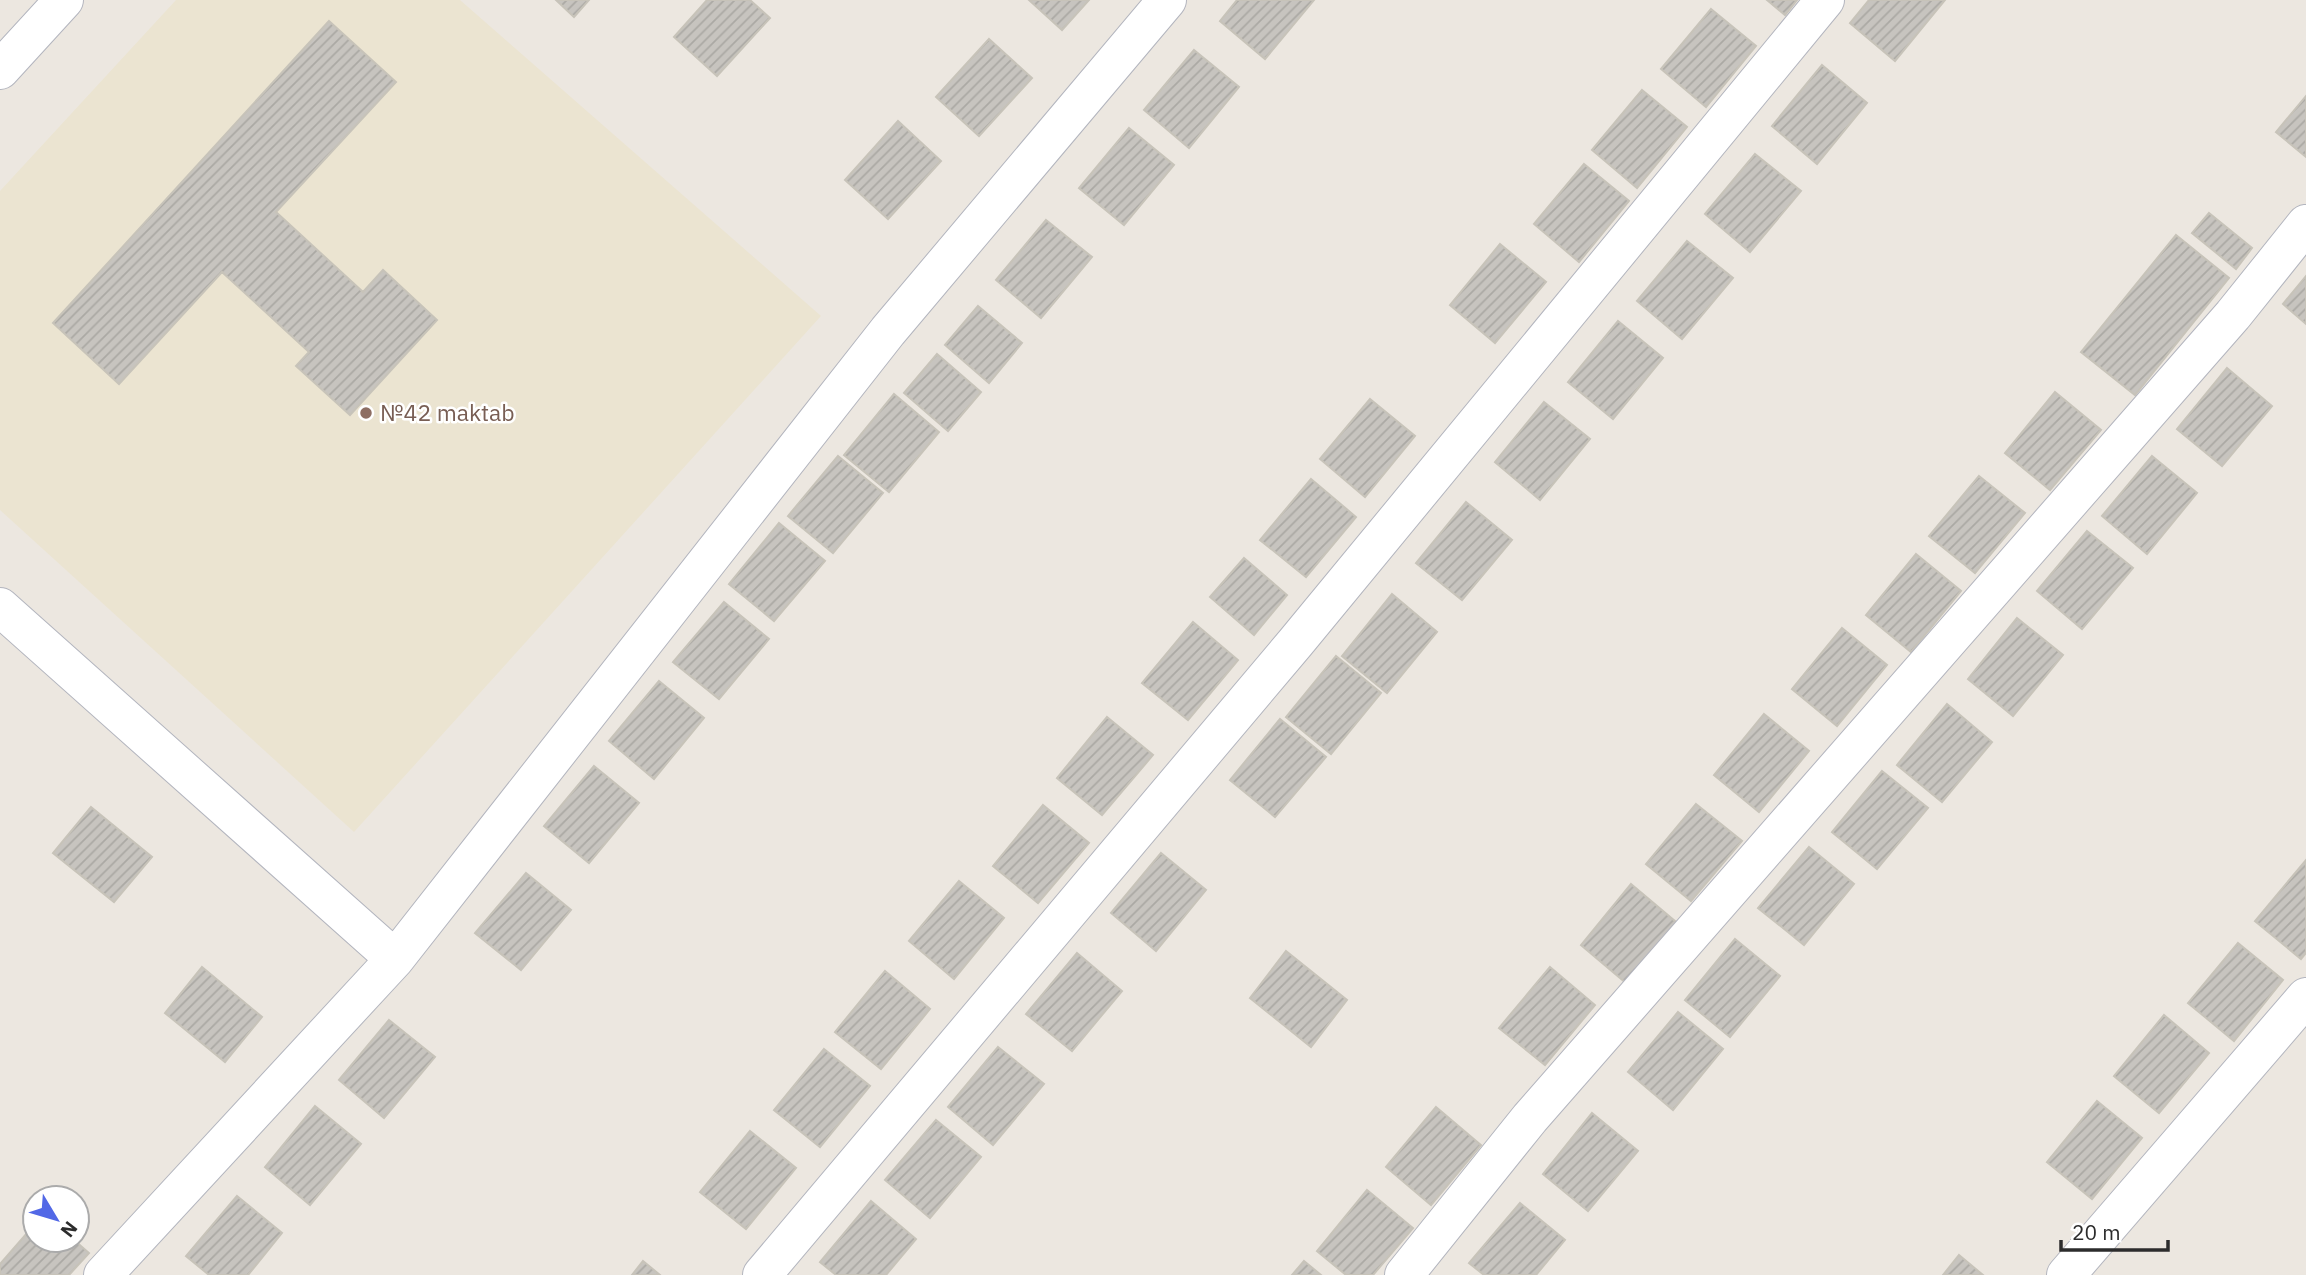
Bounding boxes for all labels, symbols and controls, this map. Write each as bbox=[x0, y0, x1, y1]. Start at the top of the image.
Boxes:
place label: №42 maktab bbox=[380, 397, 515, 427]
marker: №42 maktab bbox=[358, 405, 374, 421]
north arrow bbox=[21, 1184, 91, 1254]
scale bar bbox=[2061, 1208, 2168, 1252]
text: N bbox=[56, 1217, 83, 1242]
text: 20 m bbox=[2072, 1218, 2121, 1246]

